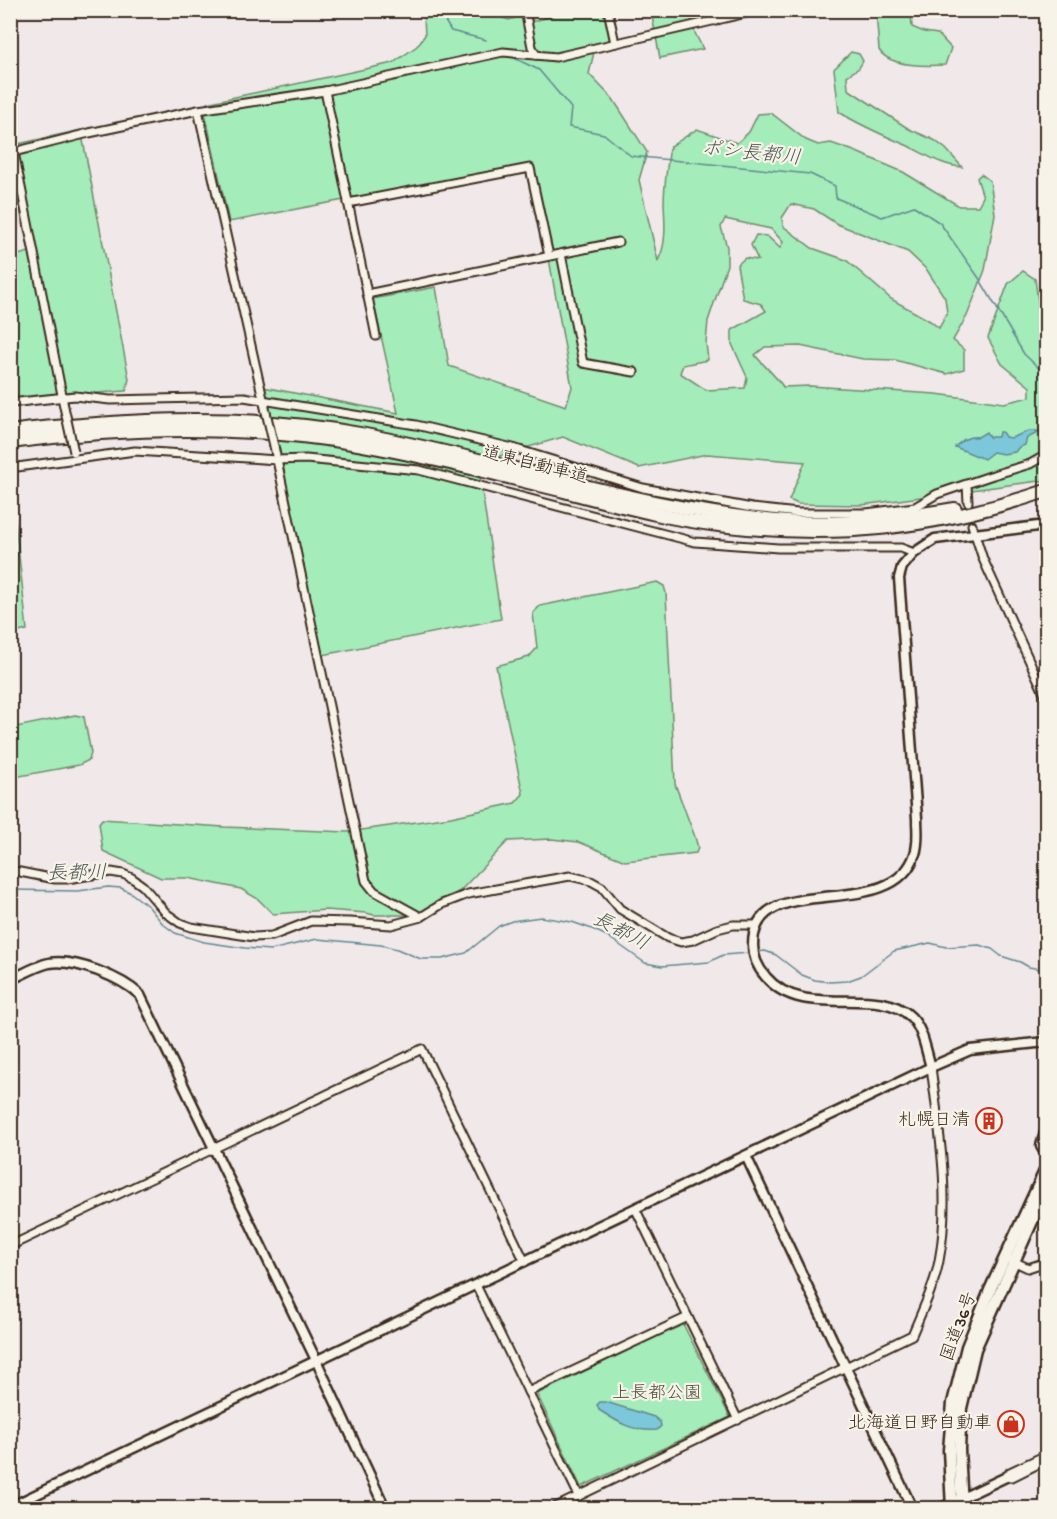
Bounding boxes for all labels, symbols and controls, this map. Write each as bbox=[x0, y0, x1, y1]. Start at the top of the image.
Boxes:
water label: ポシ長都川 bbox=[700, 137, 802, 172]
street label: 道東自動車道 bbox=[480, 442, 590, 489]
water label: 長都川 bbox=[47, 862, 107, 887]
water label: 長都川 bbox=[588, 908, 652, 957]
building icon: 札幌日清 bbox=[974, 1106, 1004, 1136]
place label: 札幌日清 bbox=[898, 1110, 970, 1132]
street label: 国道36号 bbox=[937, 1289, 982, 1365]
park label: 上長都公園 bbox=[612, 1383, 702, 1405]
shop icon: 北海道日野自動車 bbox=[996, 1409, 1026, 1439]
place label: 北海道日野自動車 bbox=[848, 1413, 992, 1435]

